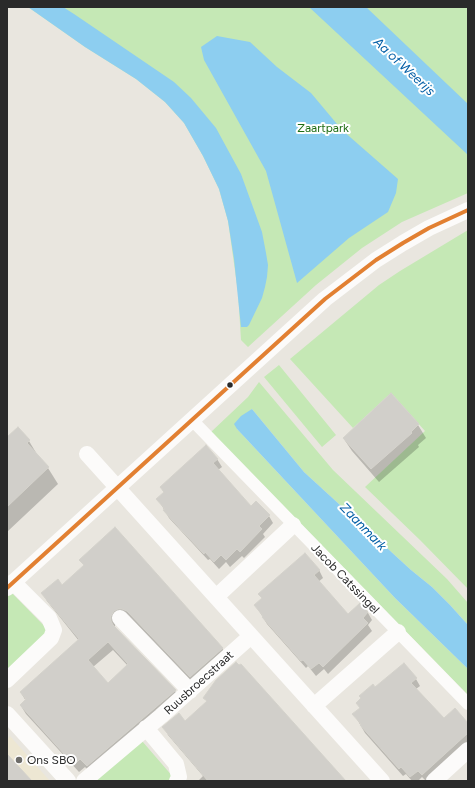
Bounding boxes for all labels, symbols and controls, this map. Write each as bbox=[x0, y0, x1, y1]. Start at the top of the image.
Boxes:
water label: Aa of Weerijs bbox=[370, 35, 438, 99]
park label: Zaartpark bbox=[297, 121, 349, 135]
unlabelled marker bbox=[225, 380, 235, 390]
water label: Zaanmark bbox=[336, 500, 390, 554]
street label: Jacob Catssingel bbox=[308, 541, 382, 617]
street label: Ruusbroecstraat bbox=[161, 648, 237, 718]
place label: Ons SBO bbox=[27, 753, 76, 767]
marker: Ons SBO bbox=[14, 755, 24, 765]

